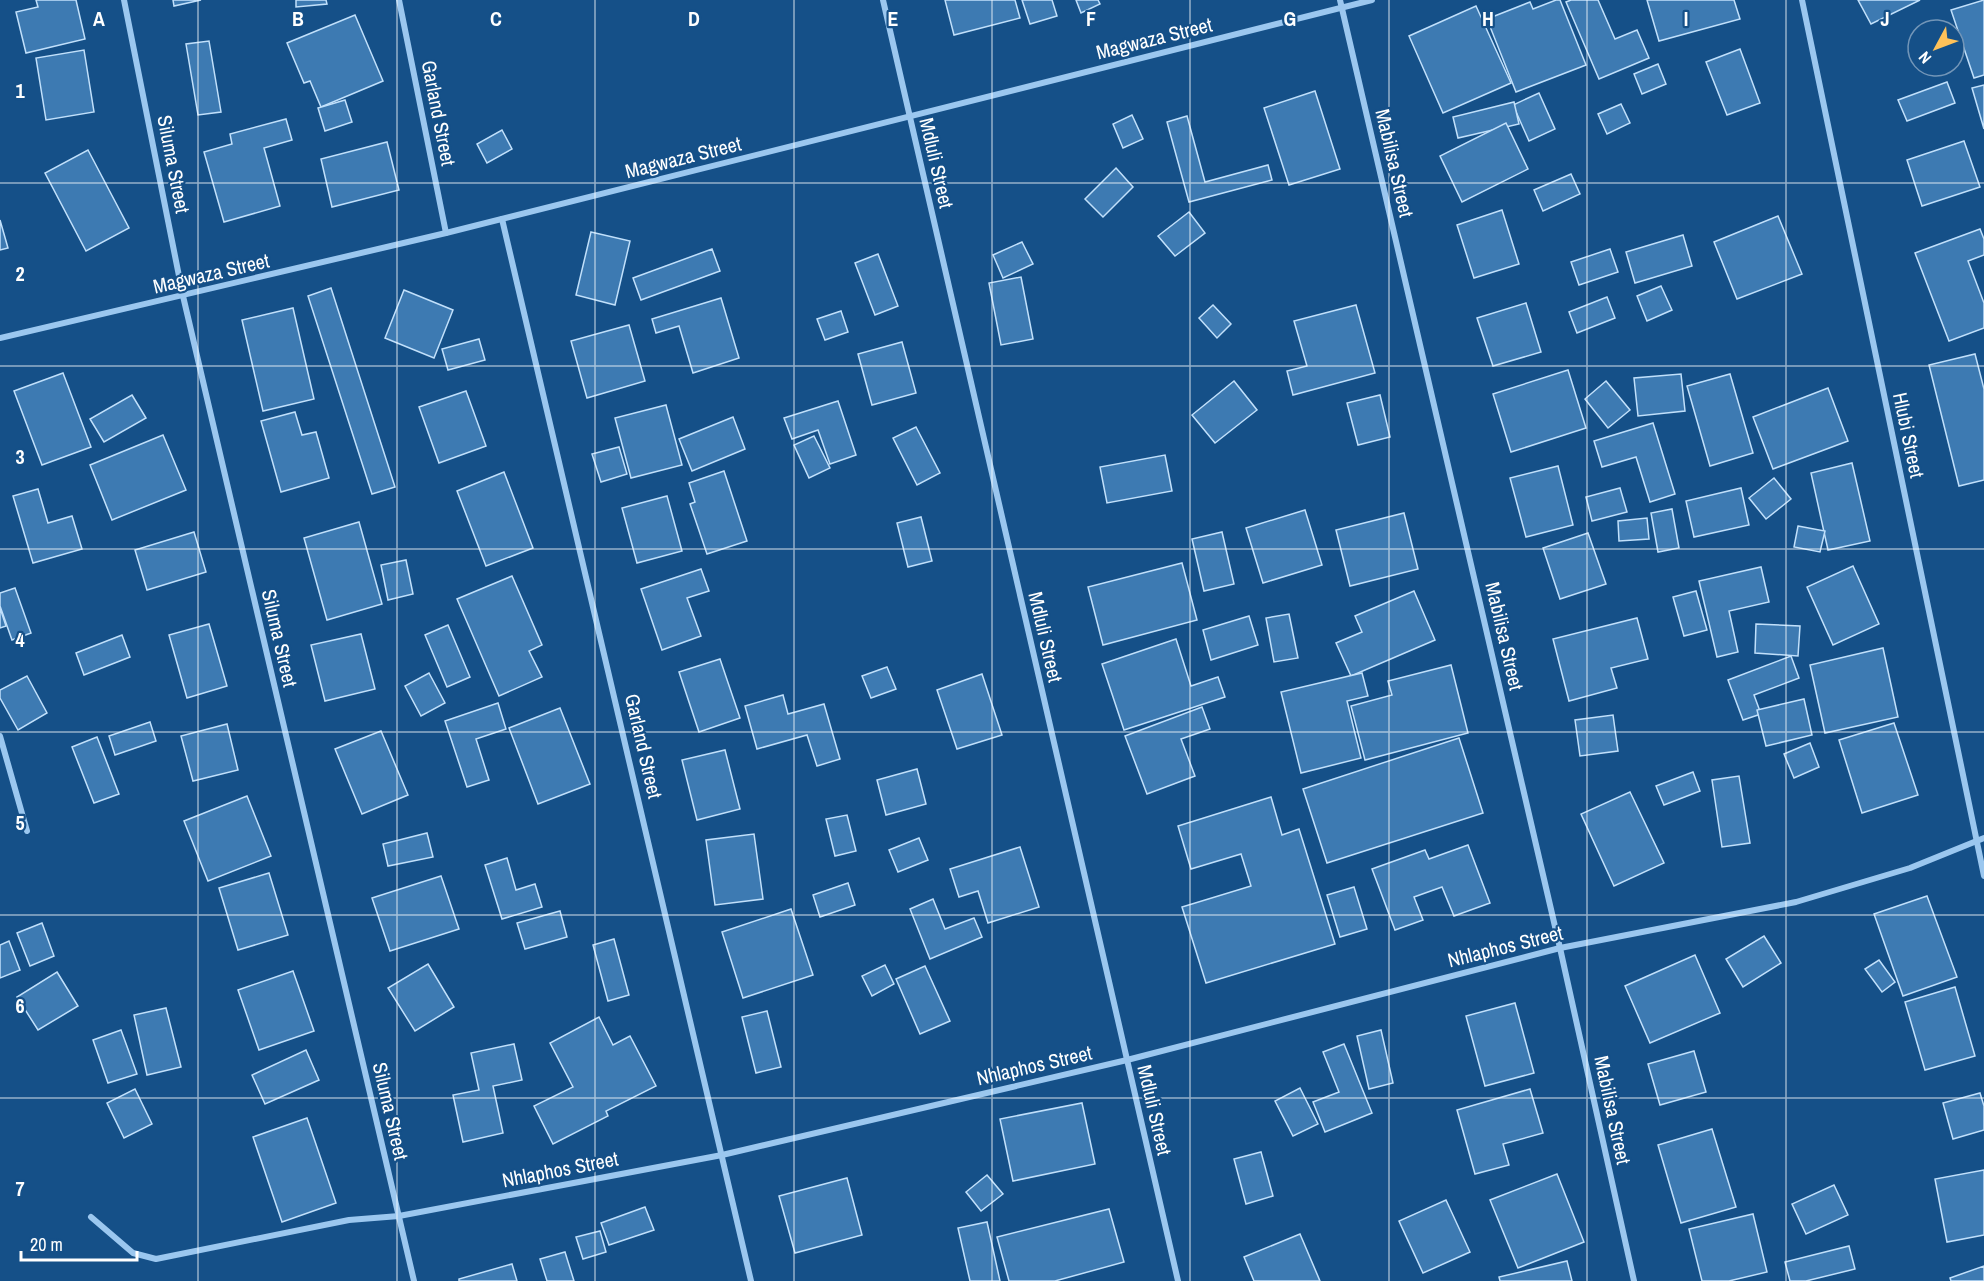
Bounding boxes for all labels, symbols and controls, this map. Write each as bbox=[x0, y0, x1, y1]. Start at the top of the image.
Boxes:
text: A bbox=[93, 5, 105, 32]
text: B bbox=[292, 5, 304, 32]
text: C bbox=[490, 5, 502, 32]
text: D bbox=[688, 5, 700, 32]
text: E bbox=[888, 5, 899, 32]
text: F bbox=[1086, 5, 1096, 32]
text: G bbox=[1284, 5, 1296, 32]
text: H bbox=[1482, 5, 1494, 32]
text: I bbox=[1684, 5, 1688, 32]
text: J bbox=[1880, 5, 1890, 32]
street label: Magwaza Street bbox=[1093, 10, 1215, 65]
north arrow bbox=[1906, 18, 1966, 78]
text: N bbox=[1913, 47, 1936, 69]
street label: Garland Street bbox=[416, 58, 463, 168]
text: 1 bbox=[15, 77, 25, 104]
street label: Mabilisa Street bbox=[1369, 106, 1421, 220]
street label: Siluma Street bbox=[151, 113, 197, 216]
street label: Mdluli Street bbox=[913, 115, 961, 211]
street label: Magwaza Street bbox=[622, 129, 744, 184]
street label: Magwaza Street bbox=[150, 246, 272, 299]
text: 2 bbox=[15, 260, 25, 287]
street label: Hlubi Street bbox=[1887, 390, 1931, 481]
text: 3 bbox=[15, 443, 25, 470]
street label: Mabilisa Street bbox=[1479, 579, 1531, 693]
street label: Siluma Street bbox=[256, 587, 304, 690]
street label: Mdluli Street bbox=[1022, 589, 1070, 685]
text: 4 bbox=[15, 626, 25, 653]
street label: Garland Street bbox=[619, 691, 669, 801]
text: 5 bbox=[15, 809, 25, 836]
street label: Nhlaphos Street bbox=[1445, 919, 1566, 973]
text: 6 bbox=[15, 992, 25, 1019]
street label: Nhlaphos Street bbox=[974, 1039, 1095, 1091]
street label: Mabilisa Street bbox=[1588, 1053, 1638, 1167]
street label: Siluma Street bbox=[367, 1060, 415, 1163]
street label: Mdluli Street bbox=[1131, 1062, 1179, 1158]
street label: Nhlaphos Street bbox=[500, 1144, 621, 1193]
text: 7 bbox=[15, 1175, 25, 1202]
scale bar bbox=[21, 1224, 136, 1262]
text: 20 m bbox=[30, 1232, 63, 1257]

